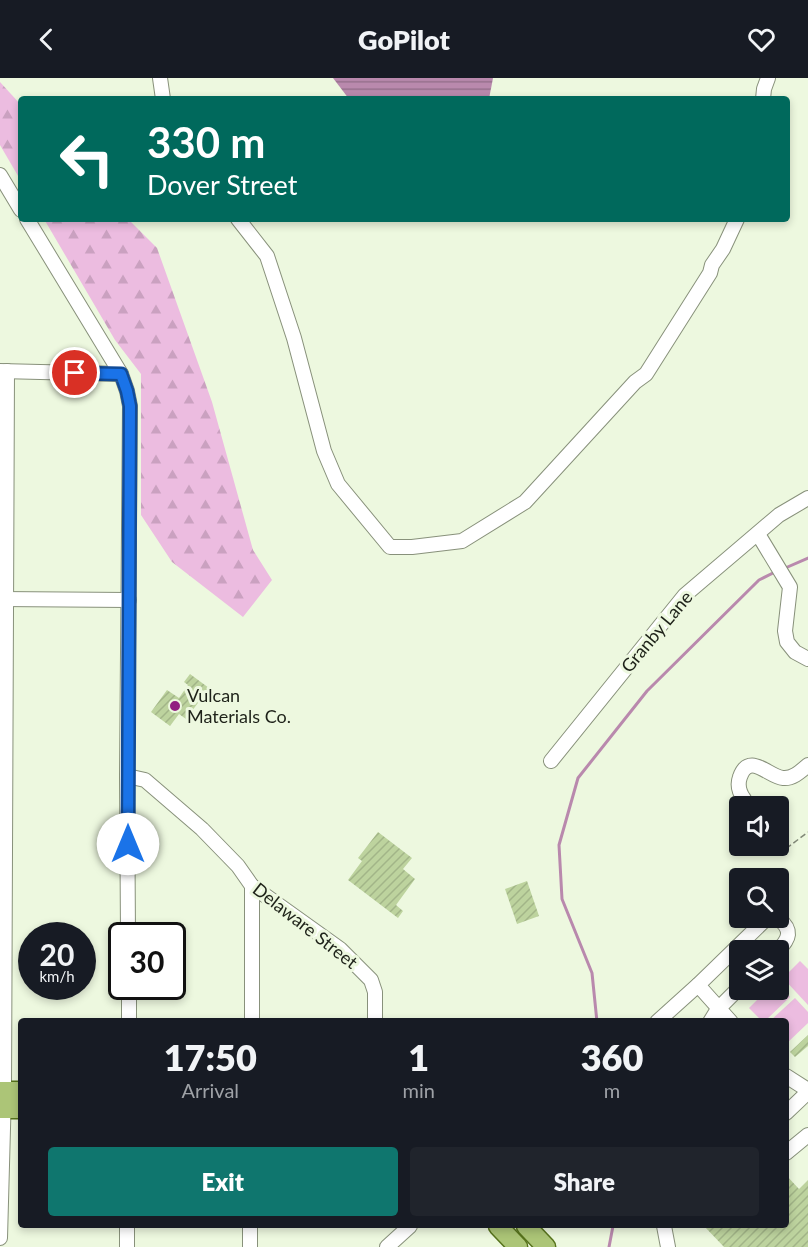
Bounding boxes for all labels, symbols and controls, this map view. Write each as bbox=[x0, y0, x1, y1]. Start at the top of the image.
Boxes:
icon: back bbox=[30, 23, 63, 56]
text: GoPilot bbox=[358, 23, 450, 56]
icon: heart bbox=[745, 23, 778, 56]
text: 330 m bbox=[147, 117, 265, 167]
icon: left bbox=[48, 120, 126, 198]
text: Dover Street bbox=[147, 168, 297, 201]
pin bbox=[49, 347, 100, 398]
icon: arrive bbox=[58, 356, 91, 389]
street label: Granby Lane bbox=[616, 586, 697, 677]
place label: Vulcan Materials Co. bbox=[187, 684, 291, 727]
marker: Vulcan Materials Co. bbox=[168, 699, 182, 713]
map controls bbox=[729, 796, 789, 1000]
button: sound bbox=[729, 796, 789, 856]
position arrow bbox=[96, 812, 160, 876]
button: search bbox=[729, 868, 789, 928]
street label: Delaware Street bbox=[249, 877, 363, 973]
speed limit sign: 30 bbox=[108, 922, 186, 1000]
text: 20 bbox=[40, 936, 74, 972]
button: layers bbox=[729, 940, 789, 1000]
text: km/h bbox=[39, 967, 75, 985]
text: 17:50 bbox=[164, 1035, 257, 1079]
text: 1 bbox=[408, 1035, 429, 1079]
text: 360 bbox=[581, 1035, 643, 1079]
text: Arrival bbox=[181, 1078, 239, 1102]
text: min bbox=[403, 1078, 435, 1102]
text: m bbox=[604, 1078, 620, 1102]
button: Exit bbox=[48, 1147, 398, 1216]
button: Share bbox=[410, 1147, 759, 1216]

